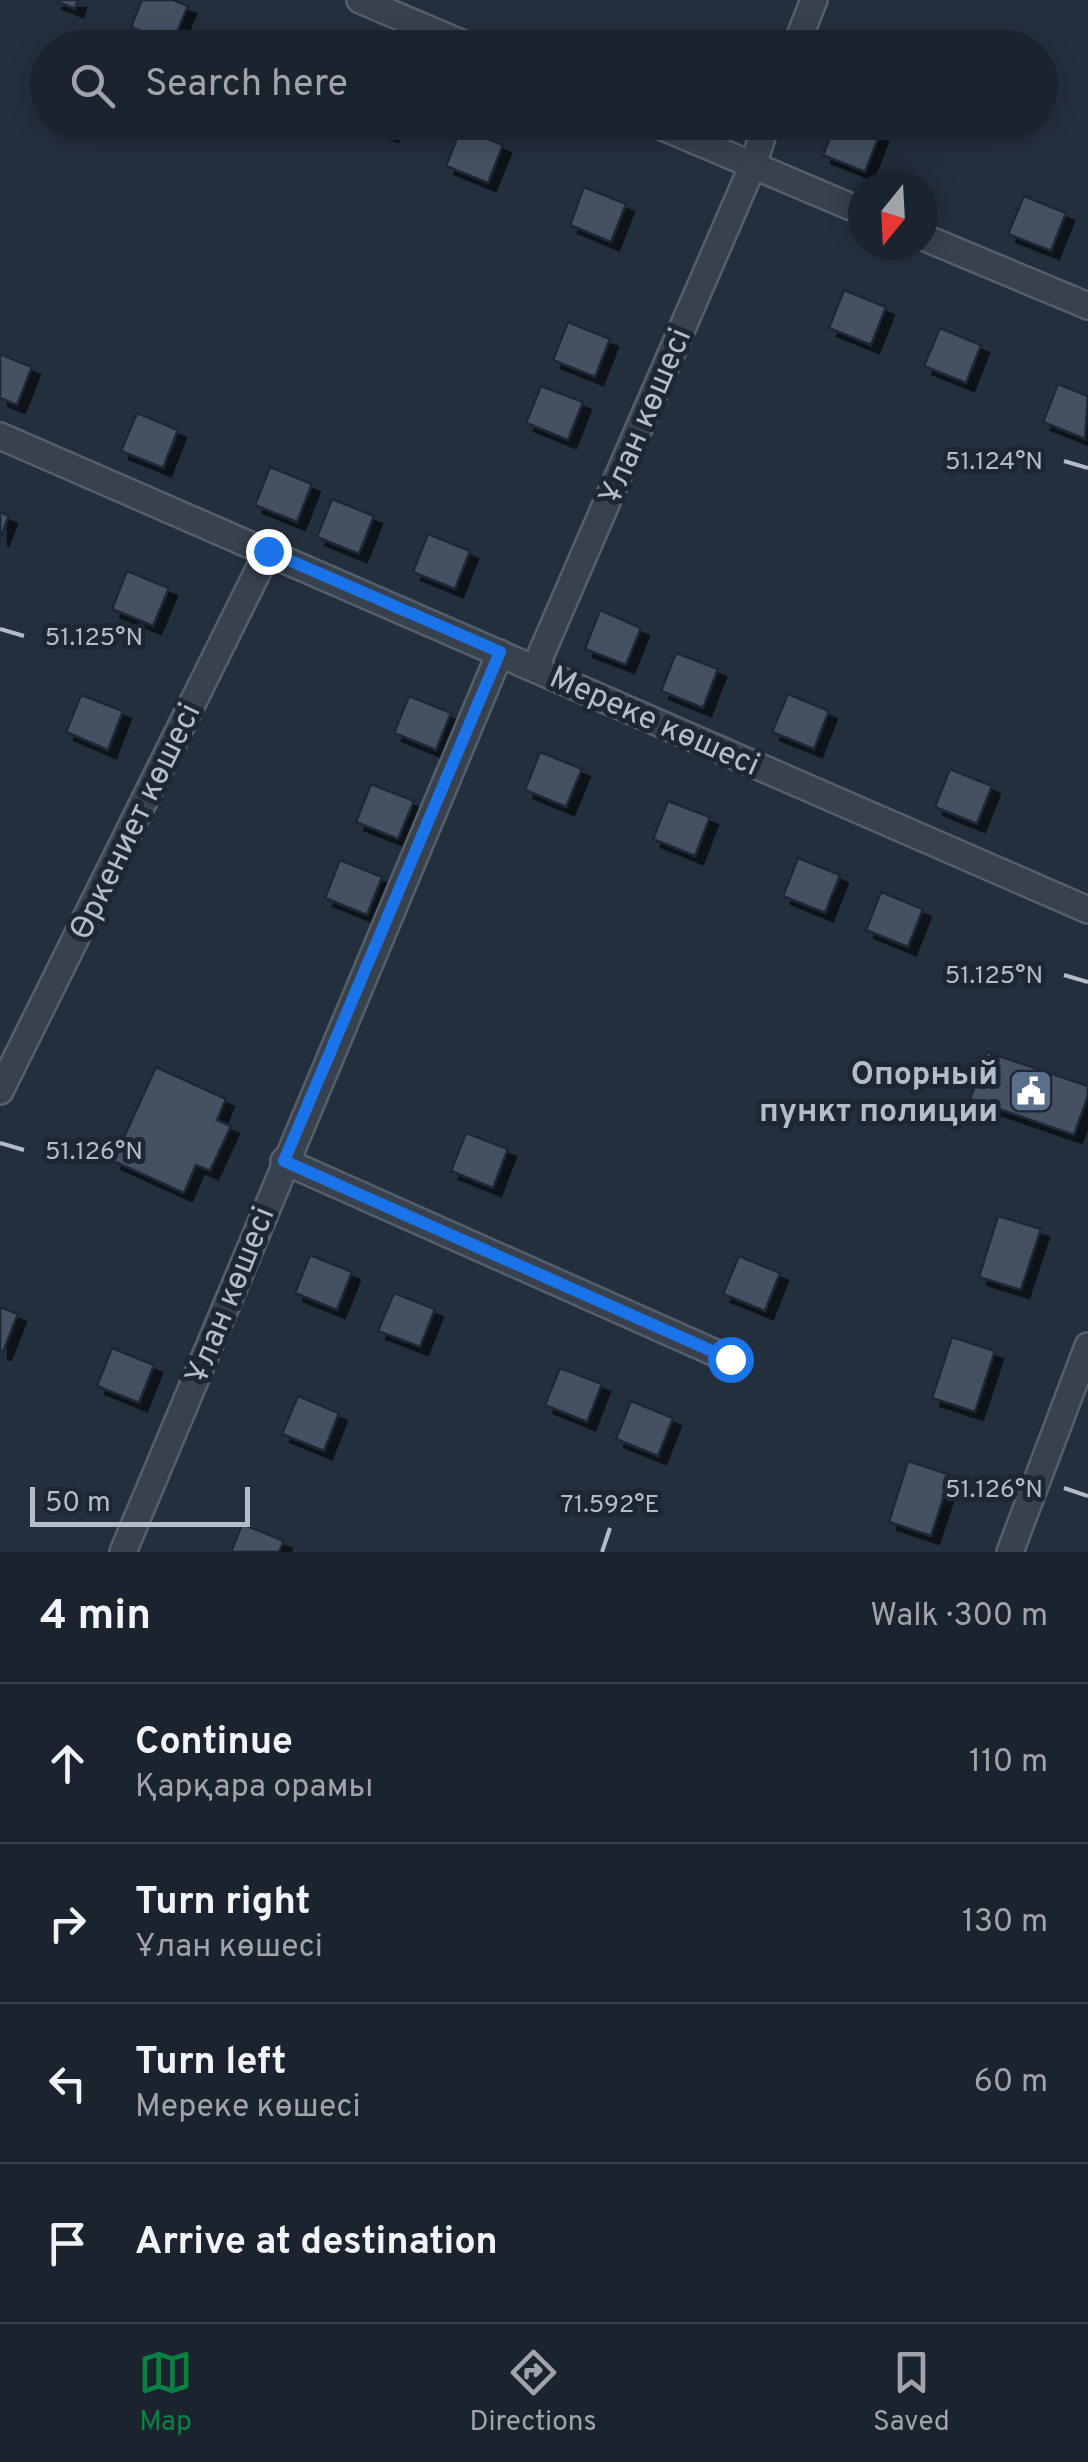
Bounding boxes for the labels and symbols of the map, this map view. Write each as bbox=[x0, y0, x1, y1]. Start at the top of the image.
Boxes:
north arrow bbox=[848, 170, 938, 260]
street label: Ұлан көшесі bbox=[592, 323, 702, 511]
text: 51.124°N bbox=[945, 447, 1043, 479]
route end bbox=[246, 529, 292, 575]
text: 51.125°N bbox=[45, 623, 143, 655]
street label: Мереке көшесі bbox=[543, 659, 765, 787]
street label: Өркениет көшесі bbox=[62, 697, 211, 947]
text: 51.125°N bbox=[945, 961, 1043, 993]
place label: Опорный пункт полиции bbox=[759, 1056, 998, 1133]
public building icon: Опорный пункт полиции bbox=[1008, 1068, 1054, 1114]
text: 51.126°N bbox=[45, 1137, 143, 1169]
street label: Ұлан көшесі bbox=[178, 1202, 286, 1391]
route start bbox=[708, 1337, 754, 1383]
text: 51.126°N bbox=[945, 1475, 1043, 1507]
scale bar bbox=[30, 1482, 250, 1526]
text: 71.592°E bbox=[561, 1490, 660, 1522]

